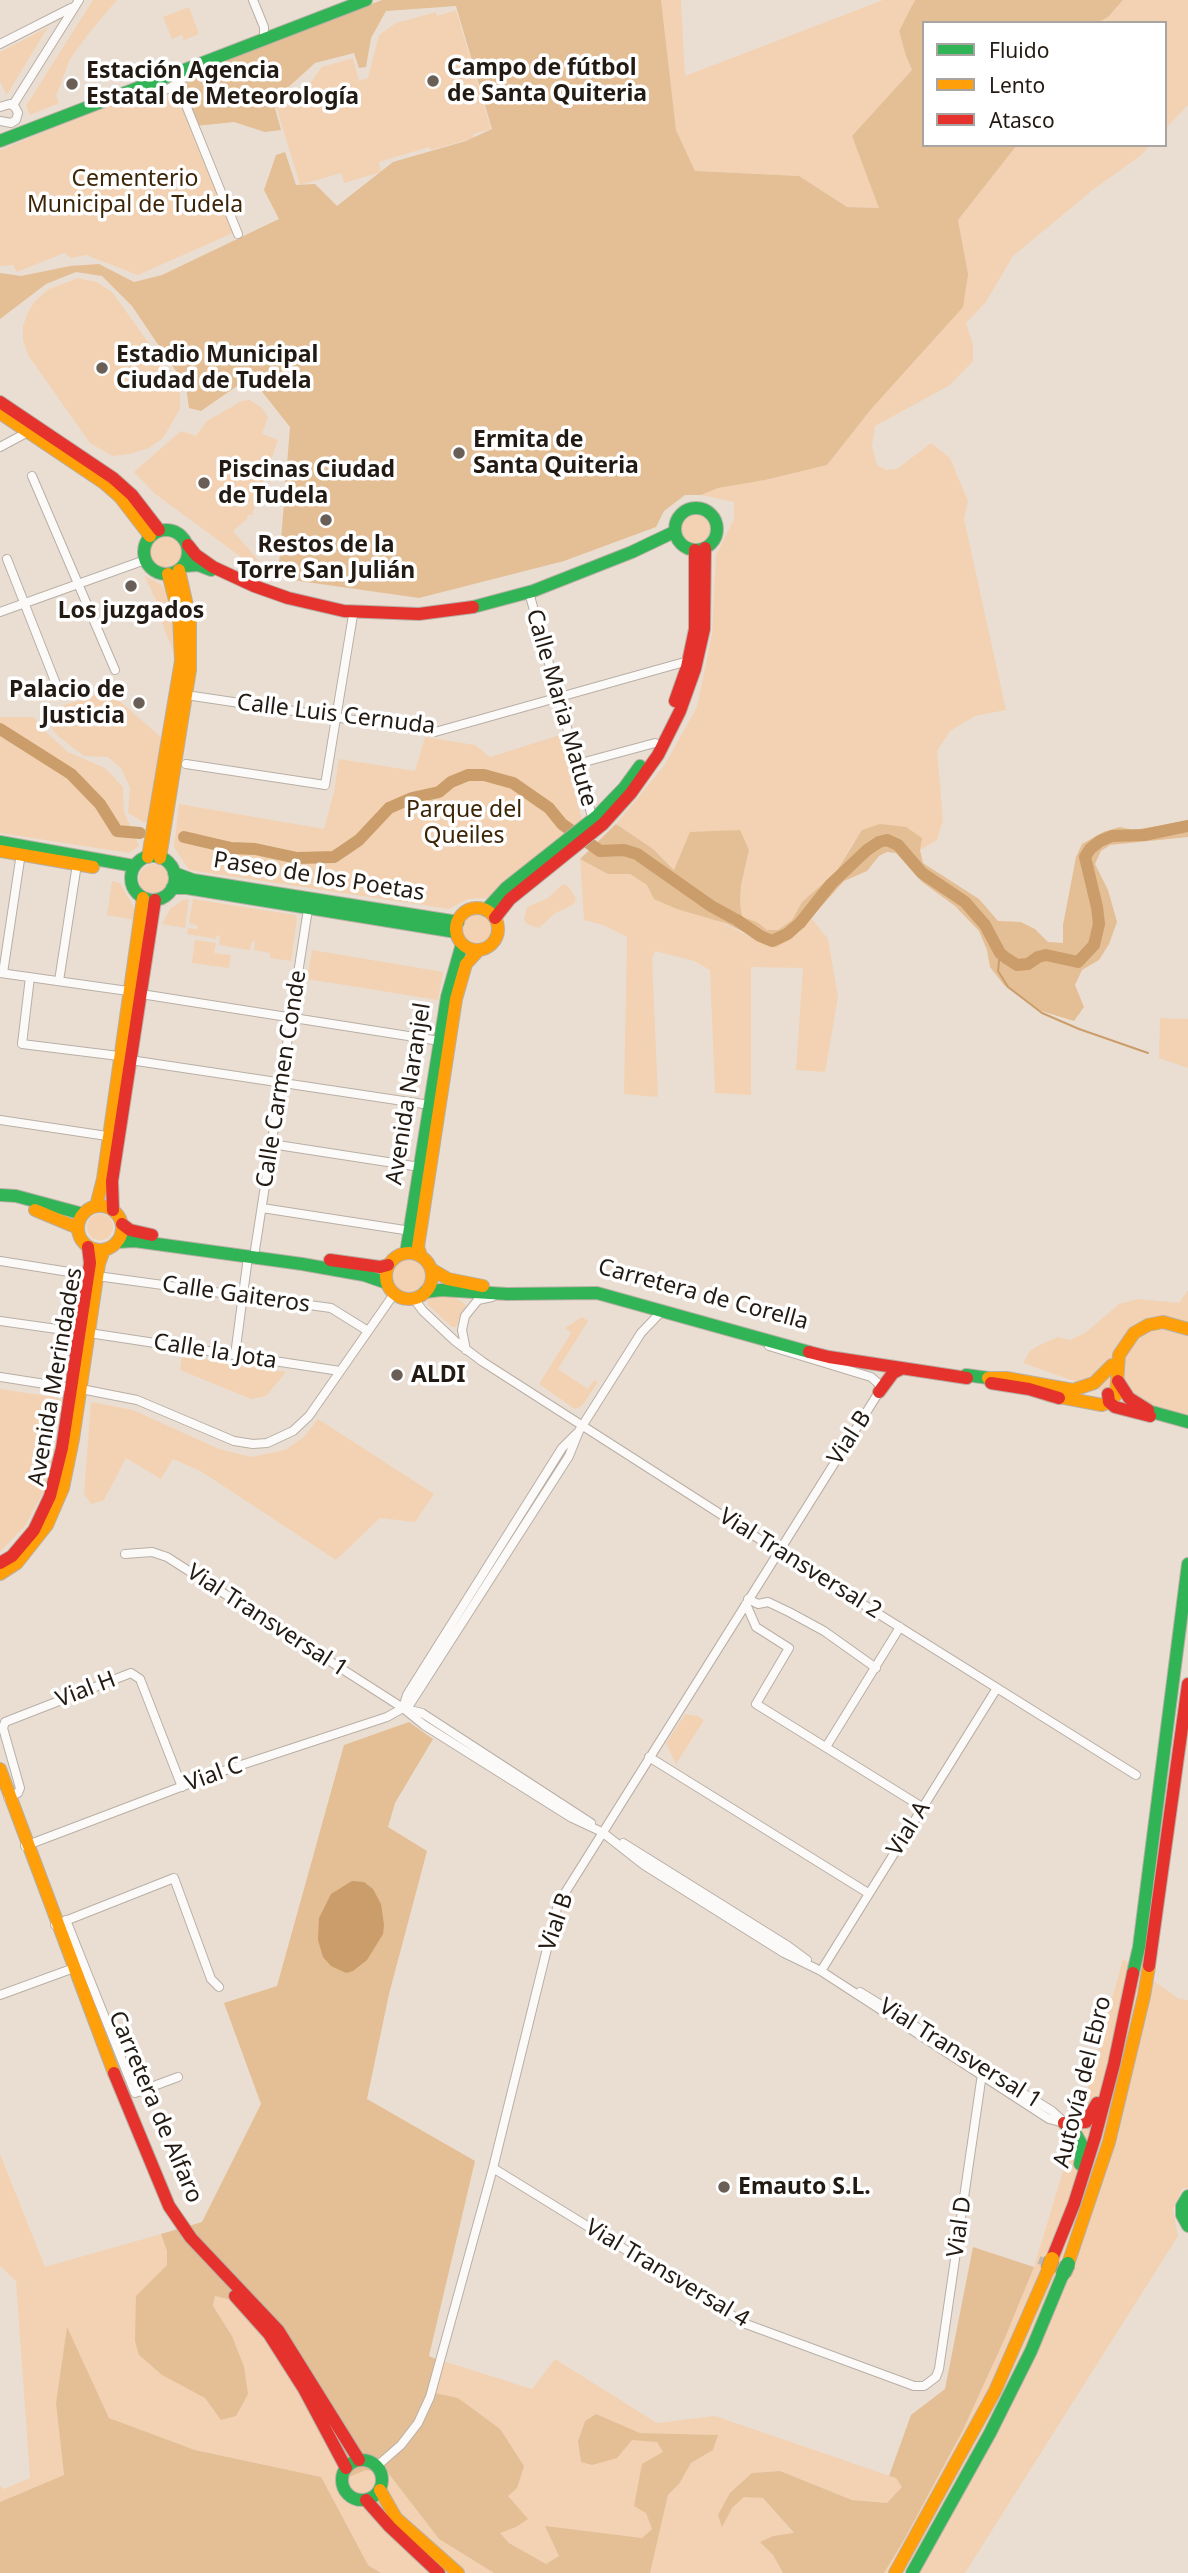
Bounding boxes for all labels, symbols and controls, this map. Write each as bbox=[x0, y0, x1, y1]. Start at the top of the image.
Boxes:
legend bbox=[922, 21, 1167, 147]
text: Fluido bbox=[989, 36, 1049, 64]
place label: Campo de fútbol de Santa Quiteria bbox=[447, 54, 647, 108]
place label: Estación Agencia Estatal de Meteorología bbox=[86, 57, 359, 111]
text: Lento bbox=[989, 71, 1045, 99]
marker: Campo de fútbol de Santa Quiteria bbox=[425, 73, 441, 89]
marker: Estación Agencia Estatal de Meteorología bbox=[64, 76, 80, 92]
text: Atasco bbox=[989, 106, 1055, 134]
park label: Cementerio Municipal de Tudela bbox=[27, 165, 243, 219]
place label: Estadio Municipal Ciudad de Tudela bbox=[116, 341, 318, 395]
marker: Estadio Municipal Ciudad de Tudela bbox=[94, 360, 110, 376]
place label: Ermita de Santa Quiteria bbox=[473, 426, 639, 480]
marker: Ermita de Santa Quiteria bbox=[451, 445, 467, 461]
place label: Piscinas Ciudad de Tudela bbox=[218, 456, 395, 510]
marker: Piscinas Ciudad de Tudela bbox=[196, 475, 212, 491]
marker: Restos de la Torre San Julián bbox=[318, 512, 334, 528]
place label: Restos de la Torre San Julián bbox=[237, 531, 415, 585]
marker: Los juzgados bbox=[123, 578, 139, 594]
place label: Los juzgados bbox=[58, 597, 204, 625]
street label: Calle Maria Matute bbox=[520, 606, 602, 810]
place label: Palacio de Justicia bbox=[9, 676, 125, 730]
street label: Calle Luis Cernuda bbox=[235, 689, 437, 741]
marker: Palacio de Justicia bbox=[131, 695, 147, 711]
park label: Parque del Queiles bbox=[406, 796, 522, 850]
street label: Paseo de los Poetas bbox=[211, 847, 427, 907]
street label: Calle Carmen Conde bbox=[251, 968, 313, 1190]
street label: Avenida Naranjel bbox=[381, 1001, 437, 1187]
street label: Carretera de Corella bbox=[595, 1254, 811, 1336]
street label: Avenida Merindades bbox=[23, 1266, 89, 1488]
street label: Calle Gaiteros bbox=[160, 1271, 312, 1319]
street label: Calle la Jota bbox=[151, 1329, 279, 1375]
place label: ALDI bbox=[411, 1361, 466, 1389]
marker: ALDI bbox=[389, 1367, 405, 1383]
street label: Vial B bbox=[822, 1406, 878, 1470]
street label: Vial Transversal 2 bbox=[714, 1503, 886, 1625]
street label: Vial Transversal 1 bbox=[181, 1559, 353, 1683]
street label: Vial H bbox=[52, 1666, 120, 1714]
street label: Vial C bbox=[182, 1752, 246, 1798]
street label: Vial A bbox=[882, 1797, 936, 1861]
street label: Vial B bbox=[534, 1889, 580, 1955]
street label: Vial Transversal 1 bbox=[874, 1993, 1046, 2115]
street label: Autovía del Ebro bbox=[1048, 1993, 1118, 2171]
street label: Carretera de Alfaro bbox=[102, 2007, 208, 2207]
place label: Emauto S.L. bbox=[738, 2173, 871, 2201]
marker: Emauto S.L. bbox=[716, 2179, 732, 2195]
street label: Vial D bbox=[942, 2195, 978, 2259]
street label: Vial Transversal 4 bbox=[580, 2214, 754, 2334]

